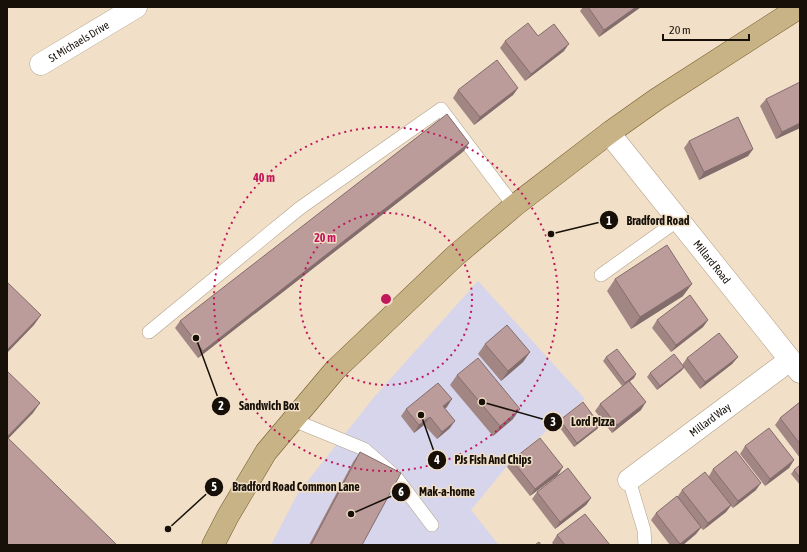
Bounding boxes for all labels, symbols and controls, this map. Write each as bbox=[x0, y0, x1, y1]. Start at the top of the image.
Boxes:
scale bar bbox=[663, 16, 749, 42]
street label: St Michaels Drive bbox=[46, 19, 111, 64]
text: 20 m bbox=[669, 23, 691, 37]
text: 40 m bbox=[252, 171, 275, 185]
callout: Bradford Road bbox=[599, 208, 698, 232]
text: 1 bbox=[606, 214, 612, 228]
text: Bradford Road bbox=[627, 214, 690, 228]
text: 20 m bbox=[314, 231, 336, 245]
street label: Millard Road bbox=[691, 238, 733, 286]
centre of rings bbox=[379, 292, 393, 306]
callout: Sandwich Box bbox=[211, 394, 307, 418]
text: 2 bbox=[218, 399, 224, 413]
text: Sandwich Box bbox=[239, 399, 299, 413]
street label: Millard Way bbox=[687, 400, 733, 439]
callout: Lord Pizza bbox=[543, 410, 623, 434]
text: 3 bbox=[550, 415, 556, 429]
text: Lord Pizza bbox=[571, 415, 615, 429]
callout: PJs Fish And Chips bbox=[427, 448, 539, 472]
text: 4 bbox=[433, 453, 440, 467]
text: PJs Fish And Chips bbox=[455, 453, 532, 467]
callout: Bradford Road Common Lane bbox=[204, 475, 368, 499]
text: 5 bbox=[211, 480, 217, 494]
text: Bradford Road Common Lane bbox=[232, 480, 360, 494]
callout: Mak-a-home bbox=[391, 480, 483, 504]
text: 6 bbox=[398, 485, 404, 499]
text: Mak-a-home bbox=[419, 485, 476, 499]

